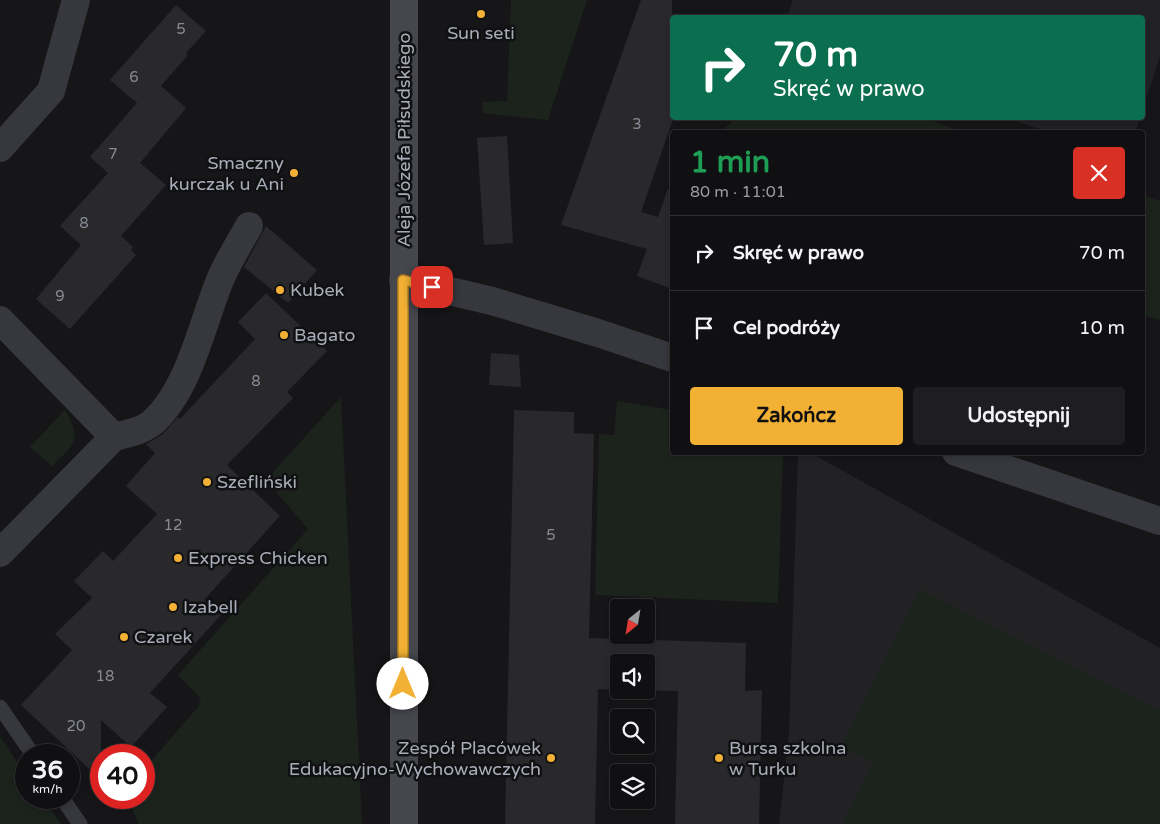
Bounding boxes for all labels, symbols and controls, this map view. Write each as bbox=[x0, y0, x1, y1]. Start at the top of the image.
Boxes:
marker: Sun seti bbox=[475, 8, 487, 20]
house number: 5 bbox=[176, 20, 186, 38]
place label: Sun seti bbox=[447, 22, 515, 44]
street label: Aleja Józefa Piłsudskiego bbox=[393, 33, 415, 247]
text: 70 m bbox=[773, 34, 858, 76]
icon: right bbox=[690, 35, 755, 100]
house number: 6 bbox=[129, 68, 139, 86]
text: Skręć w prawo bbox=[773, 76, 925, 102]
house number: 3 bbox=[632, 115, 642, 133]
text: 1 min bbox=[690, 144, 770, 181]
house number: 7 bbox=[108, 145, 118, 163]
button: close bbox=[1073, 147, 1125, 199]
place label: Smaczny kurczak u Ani bbox=[169, 152, 284, 195]
marker: Smaczny kurczak u Ani bbox=[288, 167, 300, 179]
text: 80 m · 11:01 bbox=[690, 182, 786, 202]
house number: 8 bbox=[79, 214, 89, 232]
icon: right bbox=[690, 239, 718, 267]
text: Skręć w prawo bbox=[733, 242, 864, 264]
text: 70 m bbox=[1079, 242, 1125, 264]
pin bbox=[411, 266, 453, 308]
icon: arrive bbox=[418, 273, 446, 301]
place label: Kubek bbox=[290, 279, 345, 301]
marker: Kubek bbox=[274, 284, 286, 296]
house number: 9 bbox=[55, 287, 65, 305]
icon: arrive bbox=[690, 314, 718, 342]
text: Cel podróży bbox=[733, 317, 840, 339]
text: 10 m bbox=[1079, 317, 1125, 339]
place label: Bagato bbox=[294, 324, 356, 346]
marker: Bagato bbox=[278, 329, 290, 341]
house number: 8 bbox=[251, 372, 261, 390]
button: Zakończ bbox=[690, 387, 903, 445]
button: Udostępnij bbox=[913, 387, 1125, 445]
place label: Szefliński bbox=[217, 471, 297, 493]
marker: Szefliński bbox=[201, 476, 213, 488]
house number: 12 bbox=[164, 516, 182, 534]
house number: 5 bbox=[546, 526, 556, 544]
place label: Express Chicken bbox=[188, 547, 328, 569]
marker: Express Chicken bbox=[172, 552, 184, 564]
place label: Izabell bbox=[183, 596, 238, 618]
north arrow bbox=[610, 599, 655, 644]
map controls bbox=[610, 599, 655, 809]
marker: Izabell bbox=[167, 601, 179, 613]
place label: Czarek bbox=[134, 626, 192, 648]
marker: Czarek bbox=[118, 631, 130, 643]
button: sound bbox=[610, 654, 655, 699]
position arrow bbox=[376, 657, 428, 709]
house number: 18 bbox=[96, 667, 114, 685]
button: search bbox=[610, 709, 655, 754]
house number: 20 bbox=[67, 717, 85, 735]
place label: Zespół Placówek Edukacyjno-Wychowawczych bbox=[289, 737, 541, 780]
place label: Bursa szkolna w Turku bbox=[729, 737, 846, 780]
speed limit sign: 40 bbox=[90, 744, 155, 809]
marker: Zespół Placówek Edukacyjno-Wychowawczych bbox=[545, 752, 557, 764]
marker: Bursa szkolna w Turku bbox=[713, 752, 725, 764]
text: 36 bbox=[32, 755, 63, 785]
button: layers bbox=[610, 764, 655, 809]
text: km/h bbox=[32, 782, 63, 796]

